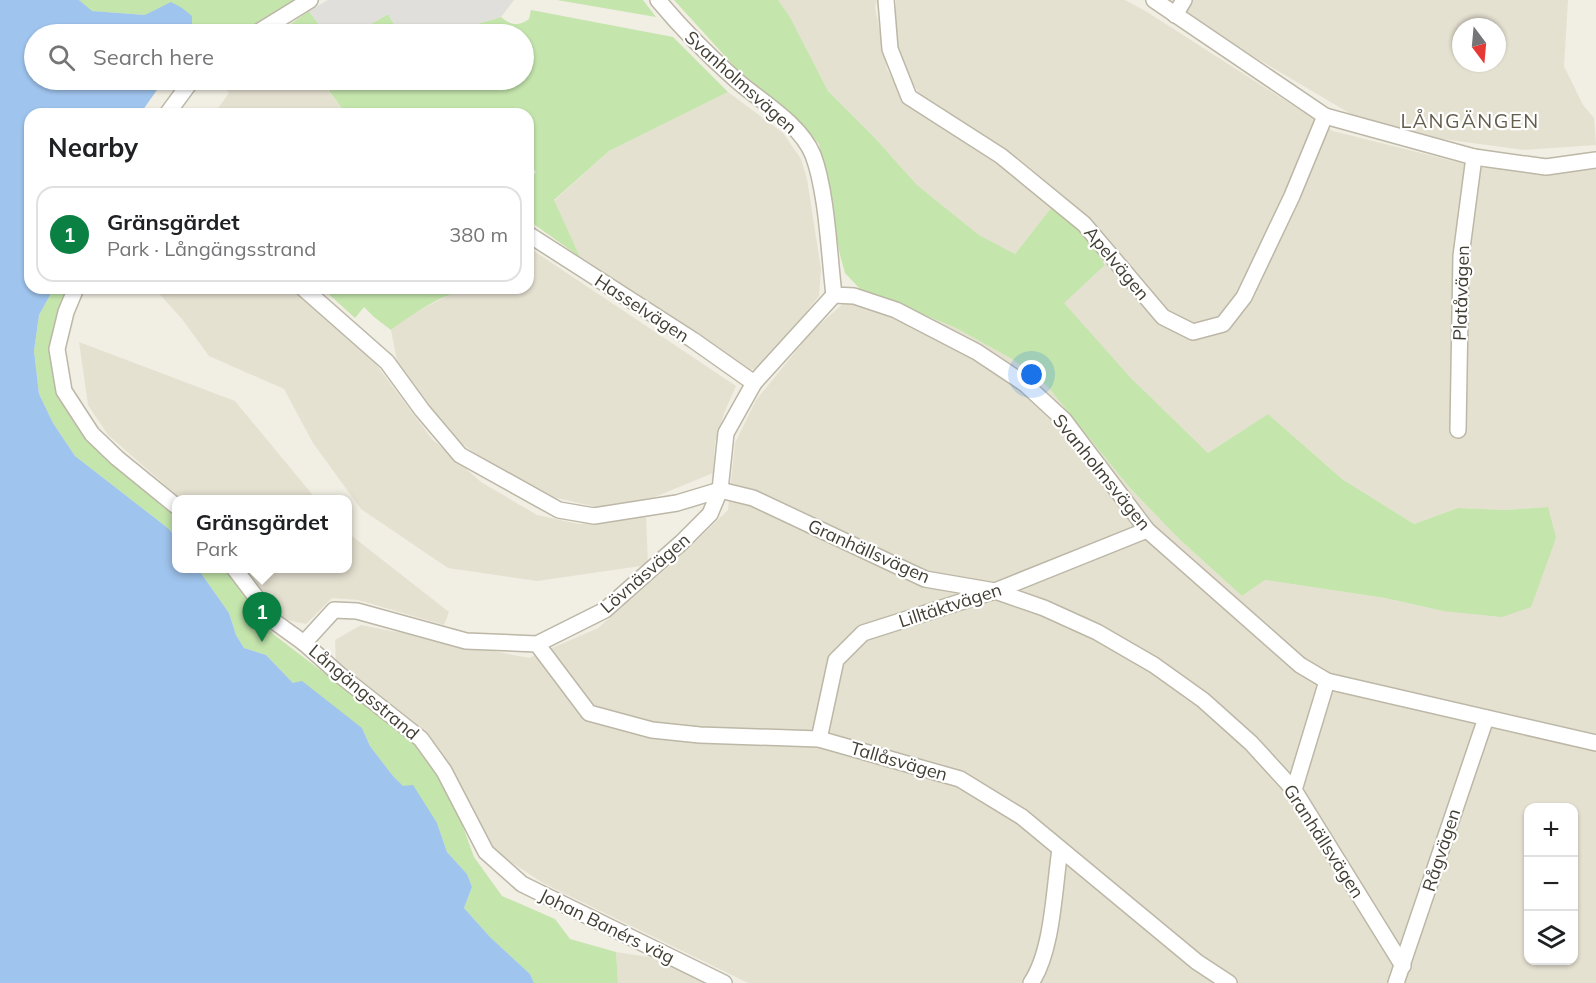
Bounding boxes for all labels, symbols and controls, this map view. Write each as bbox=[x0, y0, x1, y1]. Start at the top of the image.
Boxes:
north arrow bbox=[1452, 18, 1506, 72]
search box bbox=[24, 24, 534, 90]
street label: Svanholmsvägen bbox=[680, 26, 802, 138]
icon: search bbox=[45, 41, 78, 74]
text: Search here bbox=[93, 43, 214, 71]
district label: LÅNGÄNGEN bbox=[1400, 108, 1540, 133]
text: Nearby bbox=[48, 131, 138, 164]
text: Gränsgärdet bbox=[107, 208, 240, 236]
street label: Apelvägen bbox=[1079, 221, 1155, 305]
text: 1 bbox=[64, 222, 76, 247]
text: 380 m bbox=[449, 222, 508, 247]
text: Park · Långängsstrand bbox=[107, 236, 316, 261]
street label: Platåvägen bbox=[1448, 245, 1474, 341]
street label: Hasselvägen bbox=[590, 269, 694, 347]
your location bbox=[1017, 360, 1046, 389]
street label: Svanholmsvägen bbox=[1048, 409, 1156, 535]
popup bbox=[172, 495, 352, 573]
text: Gränsgärdet bbox=[196, 508, 328, 536]
street label: Granhällsvägen bbox=[804, 514, 934, 588]
street label: Lövnäsvägen bbox=[596, 528, 694, 618]
text: Park bbox=[196, 536, 238, 561]
street label: Lilltäktvägen bbox=[896, 578, 1004, 632]
pin: 1 bbox=[242, 592, 282, 642]
street label: Långängsstrand bbox=[304, 639, 424, 745]
street label: Tallåsvägen bbox=[848, 736, 950, 786]
street label: Granhällsvägen bbox=[1279, 780, 1369, 902]
map controls bbox=[1524, 803, 1578, 965]
button: + bbox=[1524, 803, 1578, 857]
street label: Rågvägen bbox=[1417, 806, 1465, 894]
button: − bbox=[1524, 857, 1578, 911]
street label: Johan Banérs väg bbox=[536, 883, 678, 969]
button: layers bbox=[1524, 911, 1578, 965]

